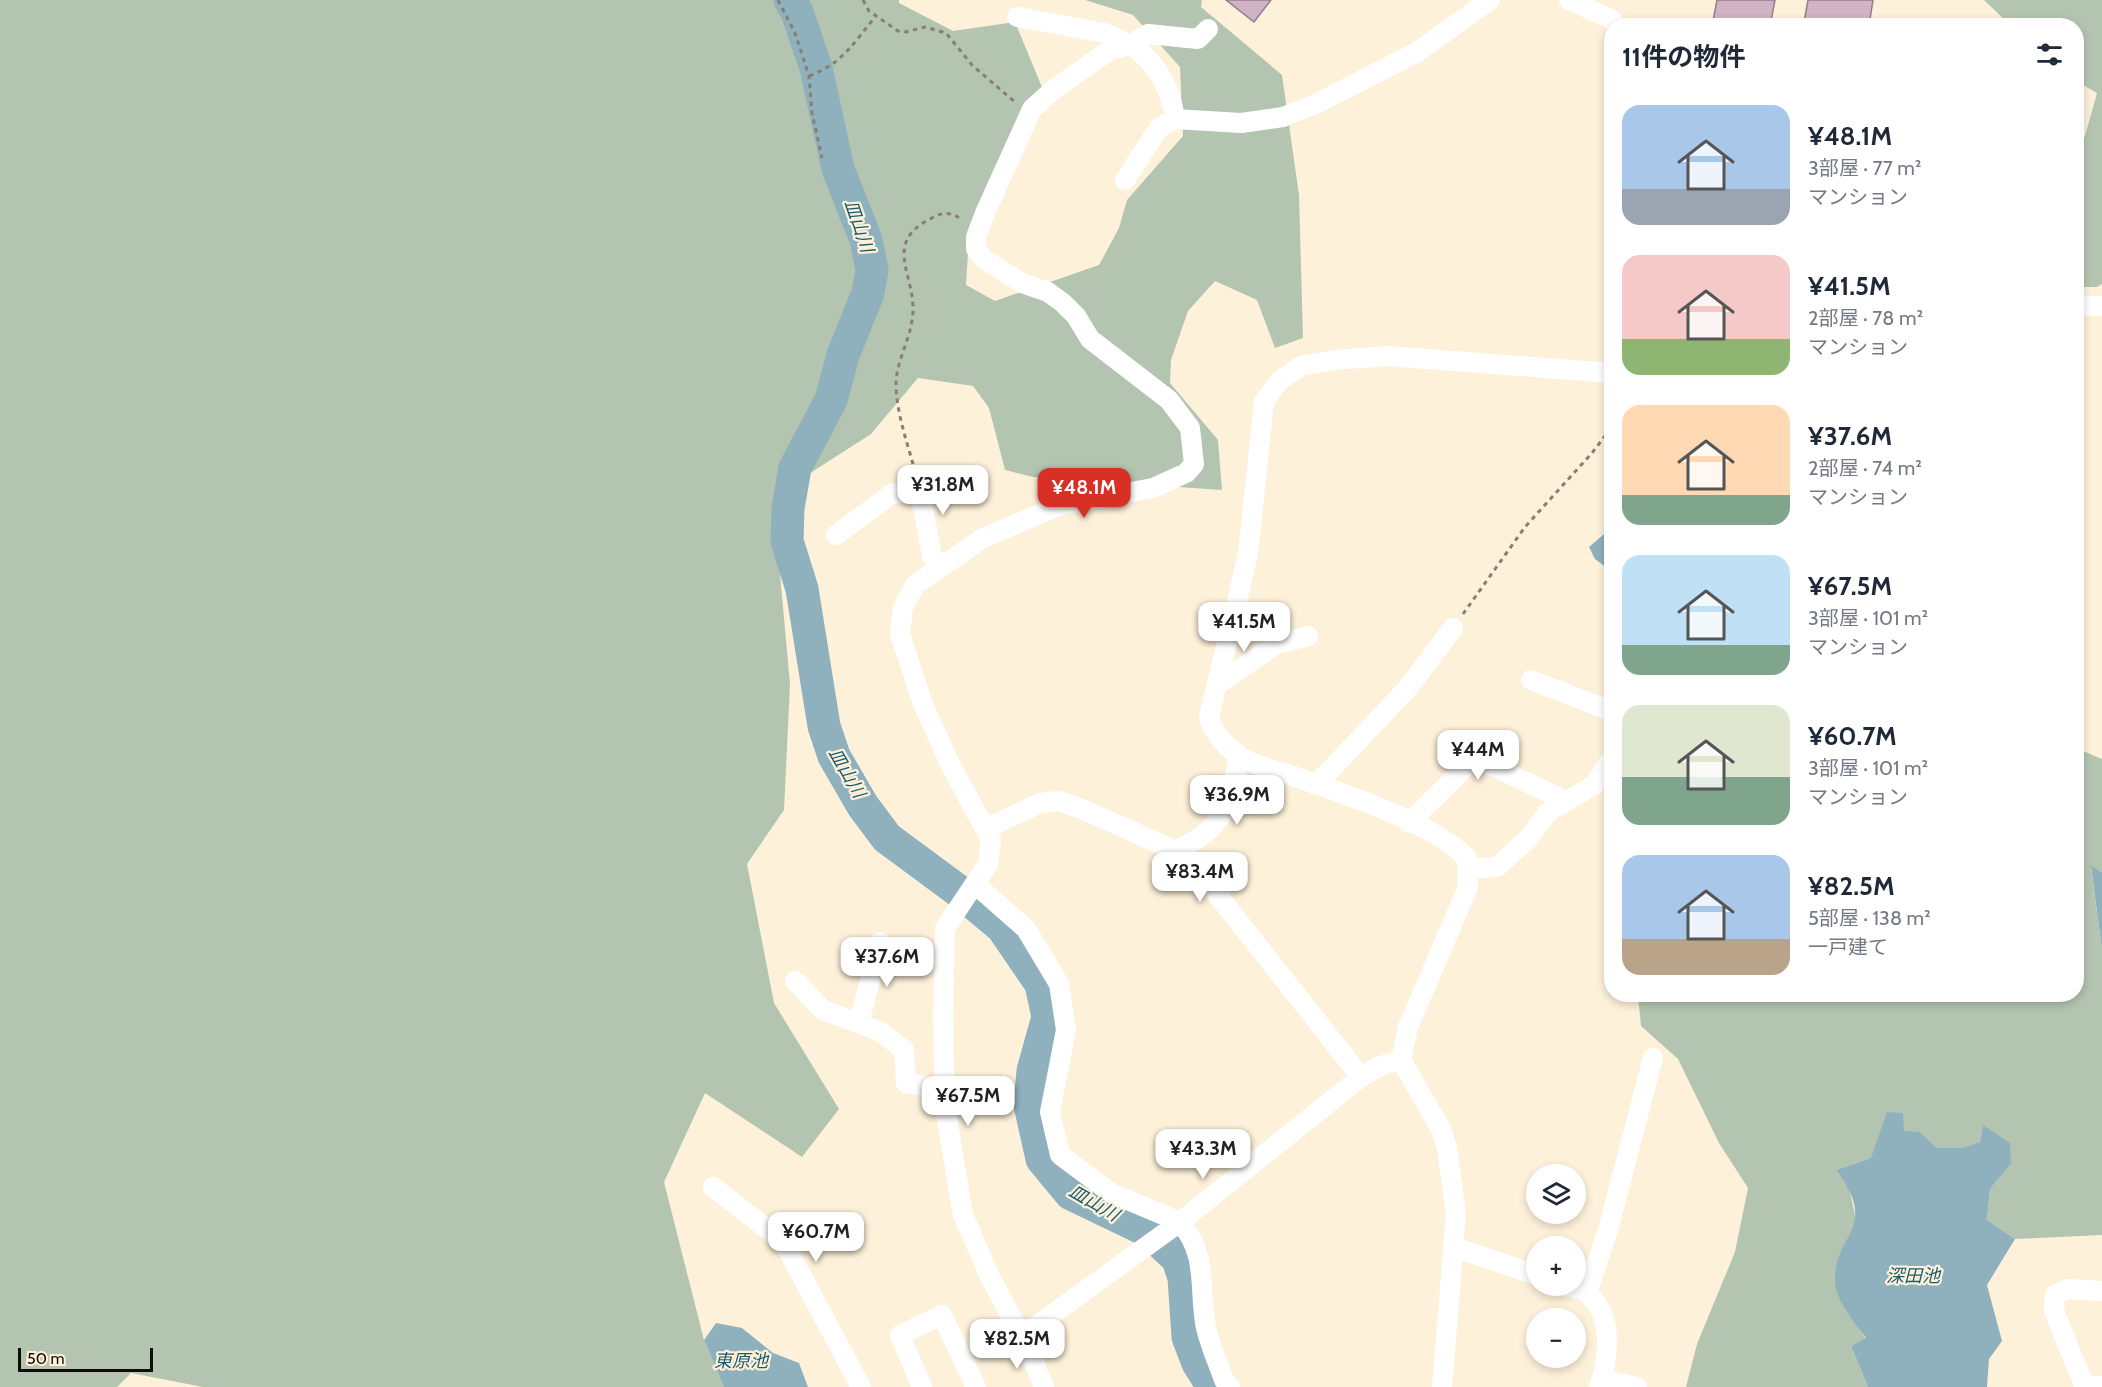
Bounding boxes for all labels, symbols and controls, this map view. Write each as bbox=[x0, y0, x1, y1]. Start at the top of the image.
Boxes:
icon: filters bbox=[2033, 38, 2066, 71]
text: 11件の物件 bbox=[1622, 41, 1745, 73]
text: ¥48.1M bbox=[1808, 120, 1892, 152]
icon: home bbox=[1670, 129, 1742, 201]
text: 3部屋 · 77 m² bbox=[1808, 156, 1921, 180]
text: マンション bbox=[1808, 185, 1908, 209]
water label: 皿山川 bbox=[840, 197, 879, 257]
text: ¥41.5M bbox=[1808, 270, 1891, 302]
icon: home bbox=[1670, 279, 1742, 351]
text: 2部屋 · 78 m² bbox=[1808, 306, 1923, 330]
text: マンション bbox=[1808, 335, 1908, 359]
text: ¥37.6M bbox=[1808, 420, 1892, 452]
icon: home bbox=[1670, 429, 1742, 501]
text: 2部屋 · 74 m² bbox=[1808, 456, 1922, 480]
pin: ¥31.8M bbox=[894, 465, 992, 516]
pin: ¥48.1M bbox=[1035, 468, 1133, 519]
text: ¥31.8M bbox=[911, 472, 975, 496]
text: ¥48.1M bbox=[1052, 475, 1116, 499]
text: マンション bbox=[1808, 485, 1908, 509]
text: ¥67.5M bbox=[1808, 570, 1892, 602]
icon: home bbox=[1670, 579, 1742, 651]
pin: ¥41.5M bbox=[1195, 602, 1293, 653]
text: 3部屋 · 101 m² bbox=[1808, 606, 1928, 630]
text: ¥41.5M bbox=[1212, 609, 1276, 633]
text: マンション bbox=[1808, 635, 1908, 659]
text: ¥60.7M bbox=[1808, 720, 1897, 752]
icon: home bbox=[1670, 729, 1742, 801]
pin: ¥44M bbox=[1442, 730, 1514, 781]
text: ¥44M bbox=[1451, 737, 1505, 761]
water label: 皿山川 bbox=[824, 744, 871, 804]
text: 3部屋 · 101 m² bbox=[1808, 756, 1928, 780]
pin: ¥36.9M bbox=[1188, 775, 1286, 826]
text: ¥36.9M bbox=[1204, 782, 1270, 806]
text: マンション bbox=[1808, 785, 1908, 809]
pin: ¥83.4M bbox=[1151, 852, 1249, 903]
text: ¥83.4M bbox=[1166, 859, 1234, 883]
text: ¥82.5M bbox=[1808, 870, 1895, 902]
icon: home bbox=[1670, 879, 1742, 951]
text: 5部屋 · 138 m² bbox=[1808, 906, 1931, 930]
text: 一戸建て bbox=[1808, 935, 1888, 959]
pin: ¥37.6M bbox=[838, 937, 936, 988]
text: ¥37.6M bbox=[855, 944, 919, 968]
pin: ¥67.5M bbox=[919, 1076, 1017, 1127]
text: ¥67.5M bbox=[936, 1083, 1000, 1107]
pin: ¥43.3M bbox=[1154, 1129, 1252, 1180]
text: ¥43.3M bbox=[1169, 1136, 1237, 1160]
map controls bbox=[1526, 1164, 1586, 1368]
button: layers bbox=[1526, 1164, 1586, 1224]
water label: 皿山川 bbox=[1065, 1180, 1125, 1227]
pin: ¥60.7M bbox=[767, 1212, 865, 1263]
text: ¥60.7M bbox=[782, 1219, 850, 1243]
button: + bbox=[1526, 1236, 1586, 1296]
water label: 深田池 bbox=[1886, 1265, 1942, 1287]
button: − bbox=[1526, 1308, 1586, 1368]
pin: ¥82.5M bbox=[968, 1319, 1066, 1370]
text: ¥82.5M bbox=[984, 1326, 1050, 1350]
scale bar bbox=[18, 1345, 153, 1372]
text: 50 m bbox=[27, 1349, 64, 1368]
water label: 東原池 bbox=[714, 1350, 770, 1372]

